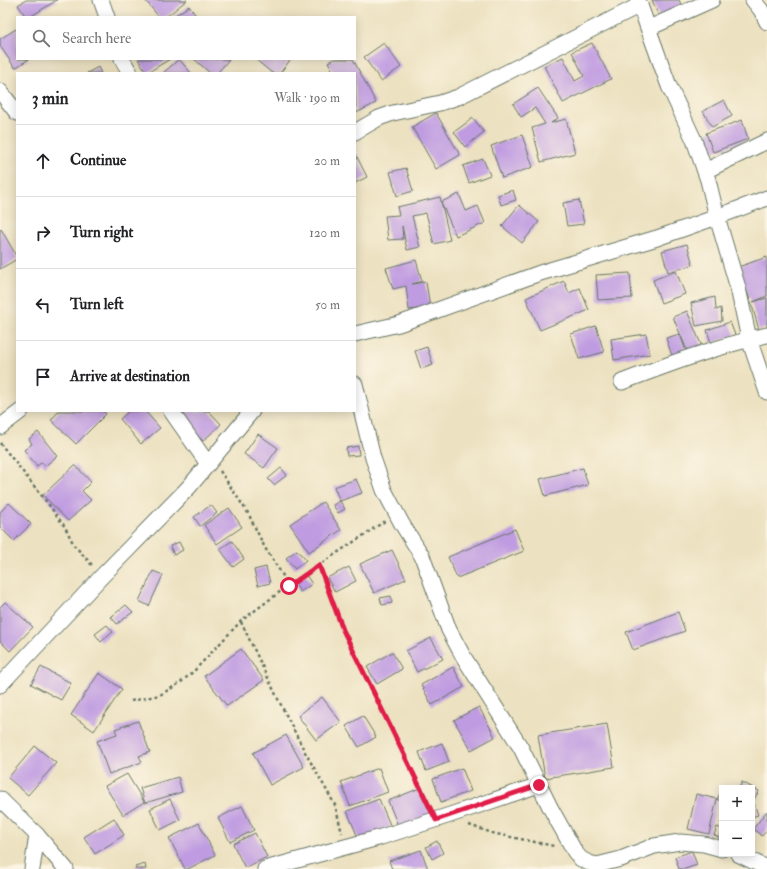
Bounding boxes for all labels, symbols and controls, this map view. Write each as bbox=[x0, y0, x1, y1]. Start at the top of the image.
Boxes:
search box bbox=[16, 16, 356, 60]
icon: search bbox=[30, 27, 52, 49]
text: Search here bbox=[62, 29, 131, 48]
text: 3 min bbox=[32, 88, 69, 109]
text: Walk · 190 m bbox=[274, 90, 340, 106]
icon: ahead bbox=[32, 150, 54, 172]
text: Continue bbox=[70, 151, 126, 170]
text: 20 m bbox=[314, 153, 340, 169]
icon: right bbox=[32, 222, 54, 244]
text: Turn right bbox=[70, 223, 133, 242]
text: 120 m bbox=[309, 225, 340, 241]
icon: left bbox=[32, 294, 54, 316]
text: Turn left bbox=[70, 295, 124, 314]
text: 50 m bbox=[315, 297, 340, 313]
icon: arrive bbox=[32, 366, 54, 388]
text: Arrive at destination bbox=[70, 367, 190, 386]
route start bbox=[280, 577, 298, 595]
route end bbox=[530, 776, 548, 794]
map controls bbox=[719, 785, 755, 857]
button: + bbox=[719, 785, 755, 821]
button: − bbox=[719, 821, 755, 857]

